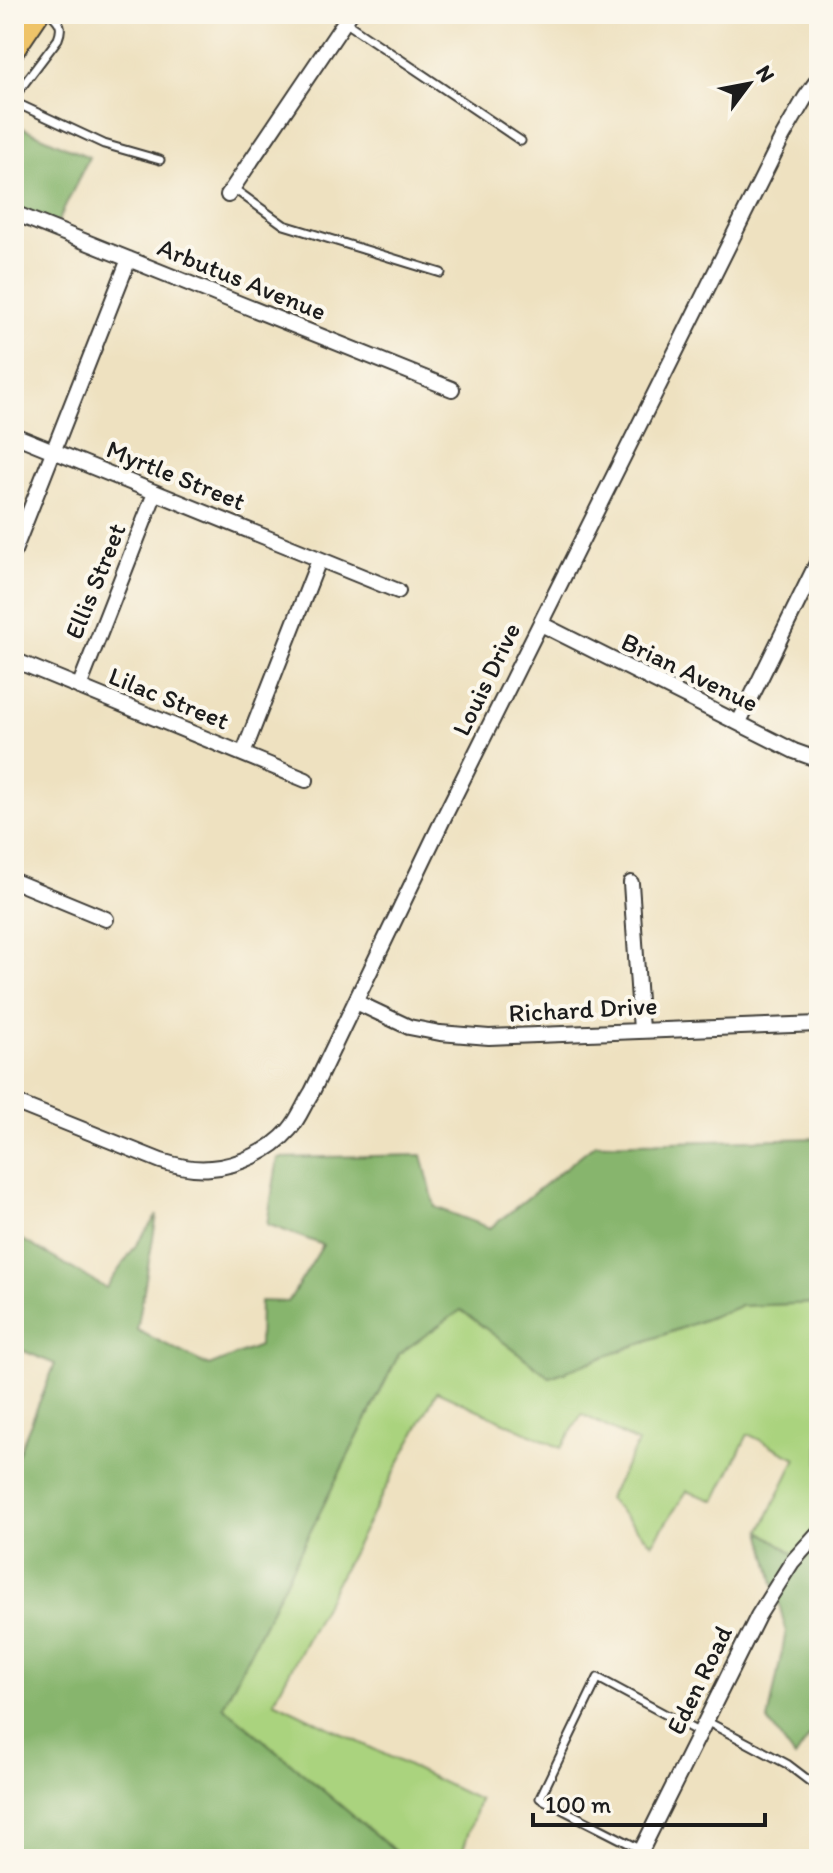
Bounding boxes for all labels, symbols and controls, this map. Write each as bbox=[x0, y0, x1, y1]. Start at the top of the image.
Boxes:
north arrow bbox=[709, 44, 789, 124]
text: N bbox=[750, 60, 781, 87]
street label: Arbutus Avenue bbox=[153, 231, 331, 327]
street label: Myrtle Street bbox=[102, 433, 250, 517]
street label: Ellis Street bbox=[57, 518, 133, 644]
street label: Louis Drive bbox=[445, 617, 527, 741]
street label: Brian Avenue bbox=[616, 625, 764, 719]
street label: Lilac Street bbox=[104, 659, 234, 737]
street label: Richard Drive bbox=[508, 989, 658, 1029]
street label: Eden Road bbox=[659, 1620, 739, 1740]
scale bar bbox=[533, 1777, 765, 1827]
text: 100 m bbox=[545, 1790, 611, 1819]

